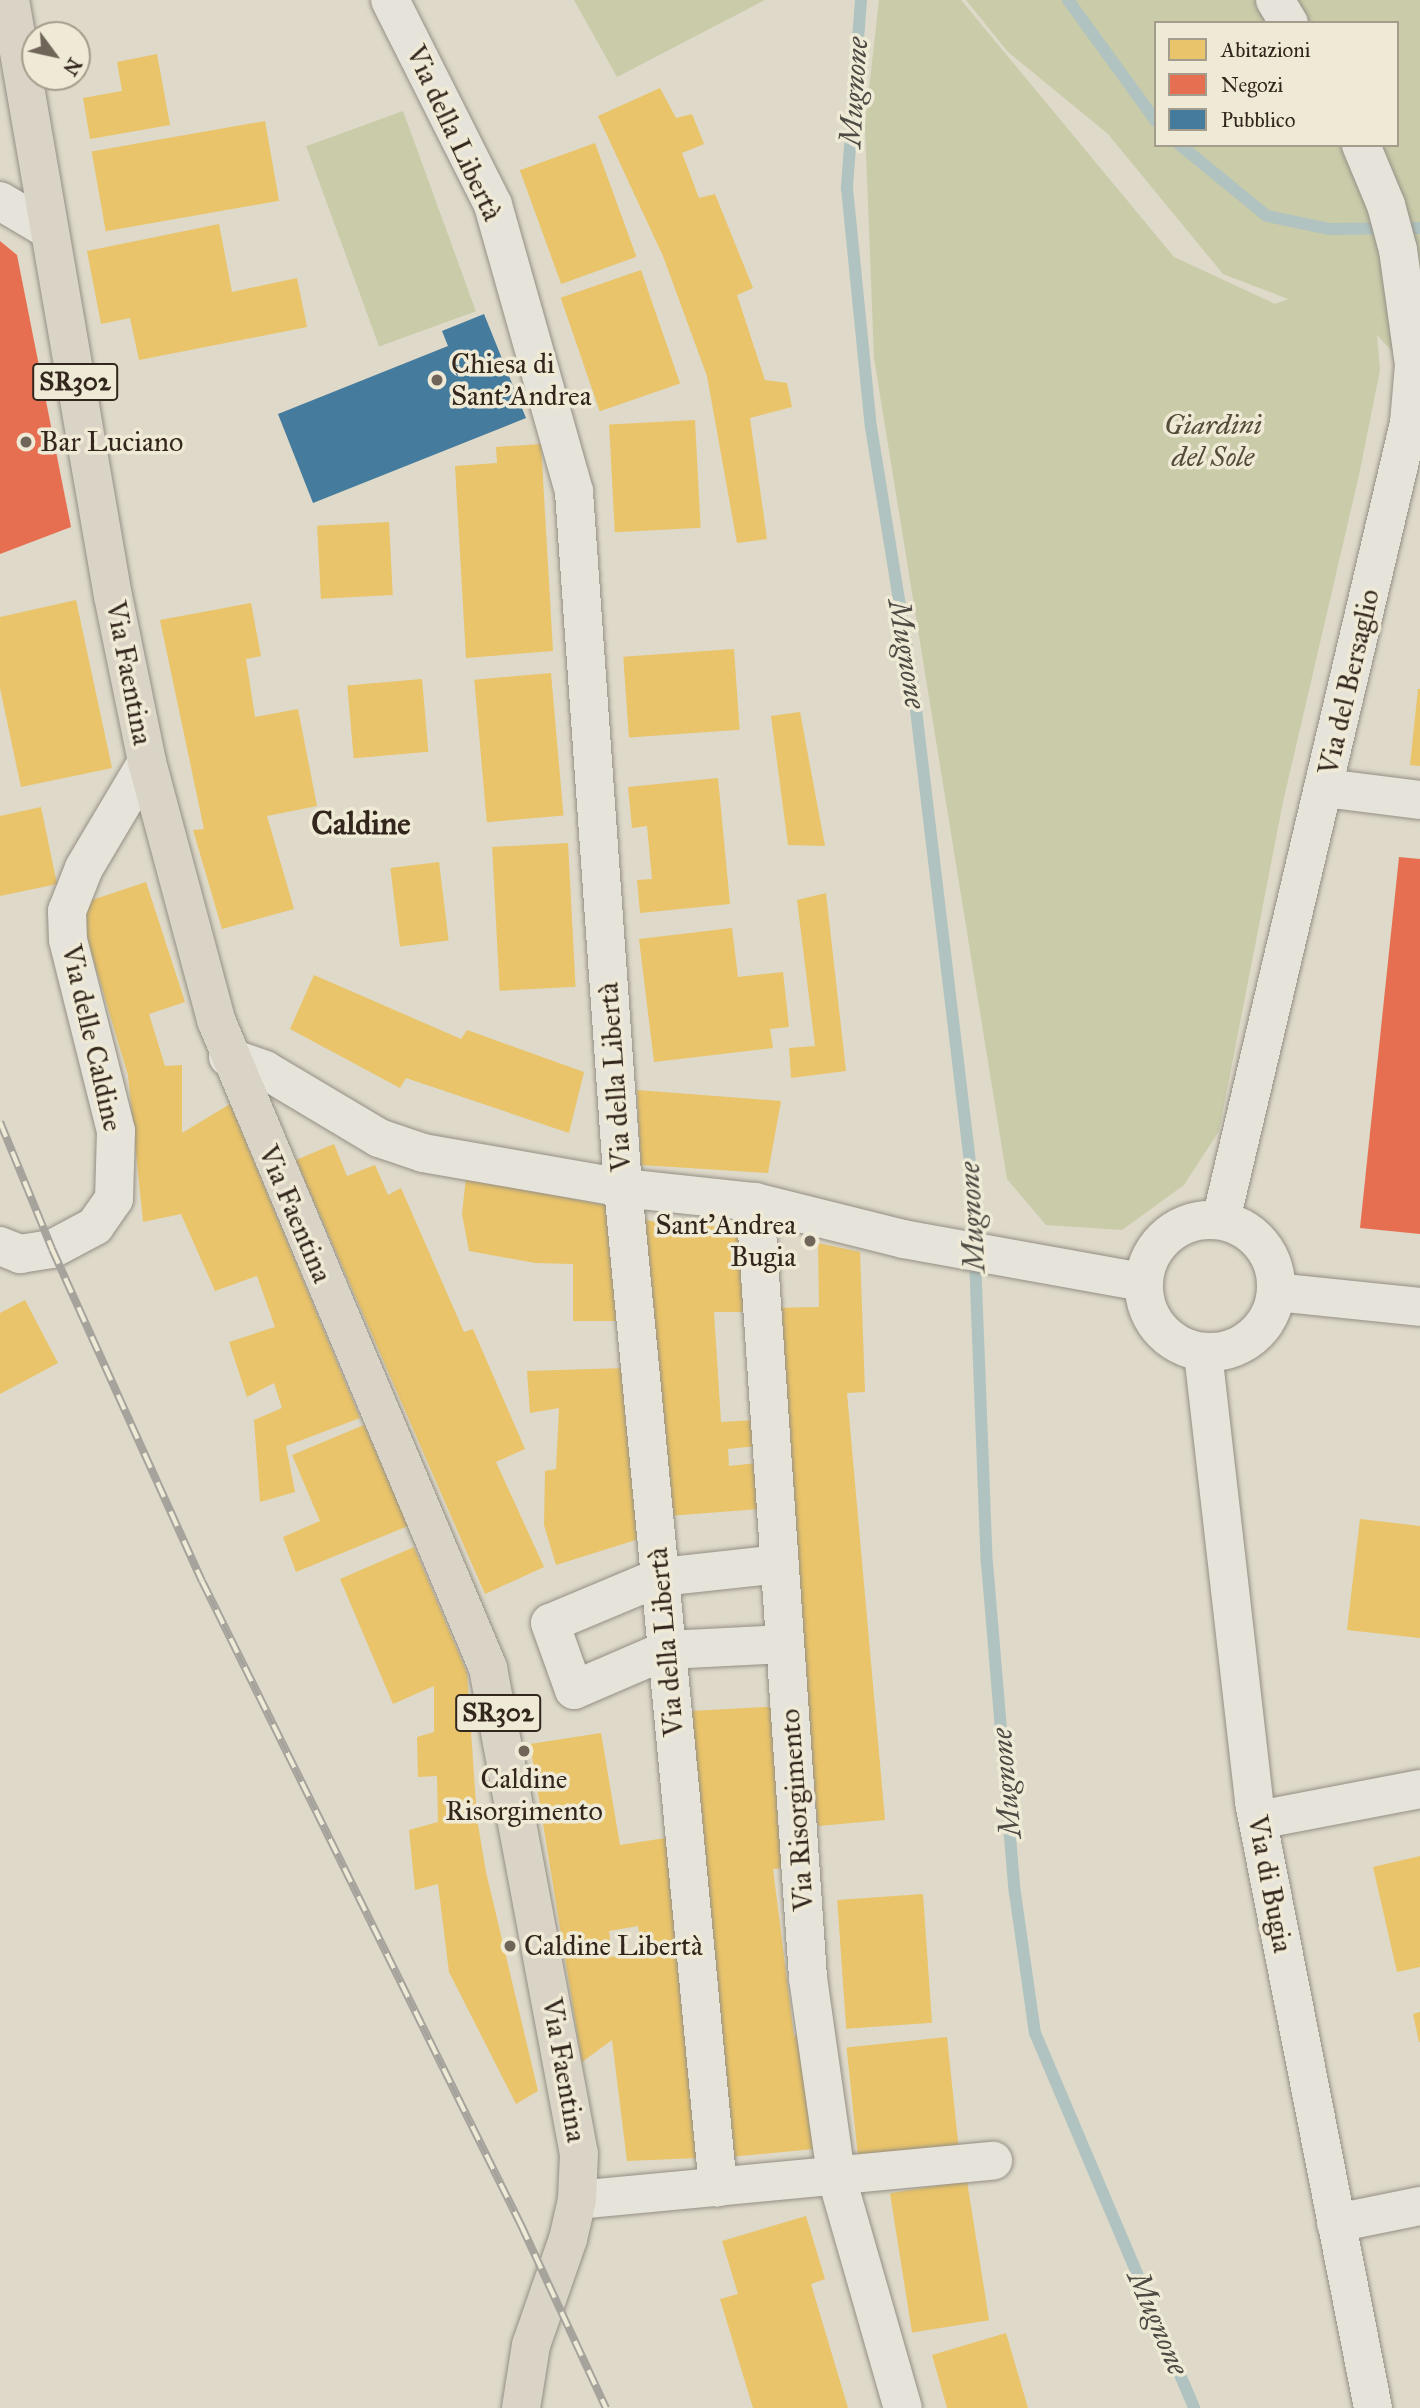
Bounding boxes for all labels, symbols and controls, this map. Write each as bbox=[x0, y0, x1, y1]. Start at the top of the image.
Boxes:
north arrow bbox=[21, 21, 91, 91]
legend bbox=[1154, 21, 1399, 147]
water label: Mugnone bbox=[832, 36, 876, 148]
text: Abitazioni bbox=[1221, 37, 1311, 63]
street label: Via della Libertà bbox=[399, 40, 509, 226]
text: N bbox=[58, 54, 86, 80]
text: Negozi bbox=[1221, 72, 1283, 98]
text: Pubblico bbox=[1221, 107, 1295, 133]
place label: Chiesa di Sant'Andrea bbox=[451, 347, 592, 413]
road number: SR302 bbox=[31, 360, 119, 404]
marker: Chiesa di Sant'Andrea bbox=[429, 372, 445, 388]
park label: Giardini del Sole bbox=[1164, 408, 1262, 474]
place label: Bar Luciano bbox=[40, 425, 183, 459]
marker: Bar Luciano bbox=[18, 434, 34, 450]
street label: Via del Bersaglio bbox=[1311, 586, 1387, 778]
water label: Mugnone bbox=[881, 597, 933, 711]
street label: Via Faentina bbox=[99, 598, 159, 748]
district label: Caldine bbox=[311, 805, 411, 843]
street label: Via delle Caldine bbox=[54, 941, 130, 1135]
street label: Via della Libertà bbox=[592, 981, 638, 1173]
street label: Via Faentina bbox=[251, 1140, 339, 1288]
water label: Mugnone bbox=[951, 1161, 993, 1273]
place label: Sant'Andrea Bugia bbox=[655, 1208, 796, 1274]
marker: Sant'Andrea Bugia bbox=[802, 1233, 818, 1249]
street label: Via della Libertà bbox=[641, 1546, 691, 1738]
road number: SR302 bbox=[454, 1690, 542, 1736]
street label: Via Risorgimento bbox=[773, 1708, 821, 1912]
water label: Mugnone bbox=[983, 1727, 1029, 1839]
marker: Caldine Risorgimento bbox=[516, 1743, 532, 1759]
place label: Caldine Risorgimento bbox=[445, 1762, 603, 1828]
street label: Via di Bugia bbox=[1240, 1813, 1300, 1955]
place label: Caldine Libertà bbox=[524, 1929, 703, 1963]
marker: Caldine Libertà bbox=[502, 1938, 518, 1954]
street label: Via Faentina bbox=[535, 1995, 593, 2145]
water label: Mugnone bbox=[1120, 2265, 1196, 2381]

